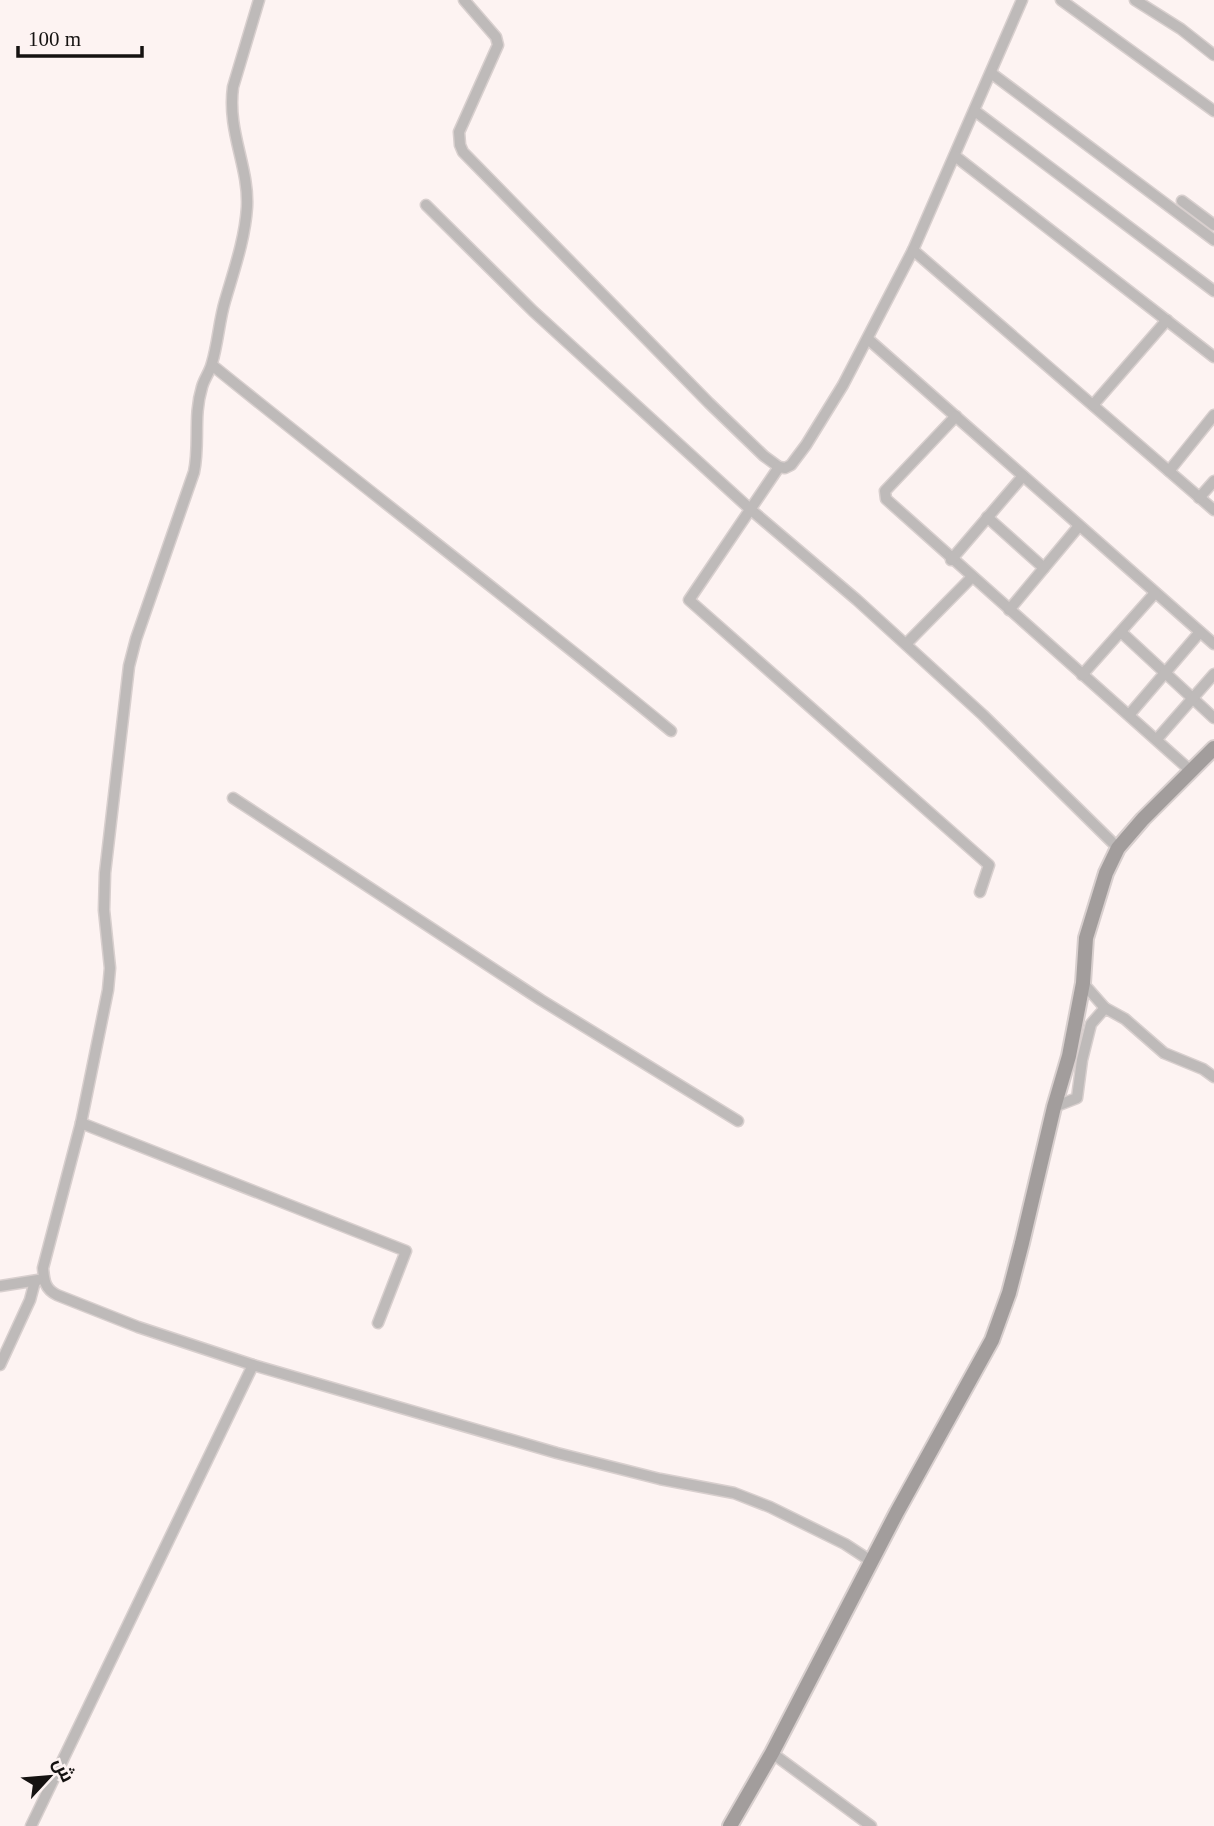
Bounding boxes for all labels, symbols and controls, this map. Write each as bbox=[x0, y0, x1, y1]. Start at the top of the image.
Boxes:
scale bar bbox=[18, 14, 142, 58]
text: 100 m bbox=[28, 27, 81, 51]
north arrow bbox=[14, 1742, 84, 1812]
text: ش bbox=[48, 1754, 79, 1786]

